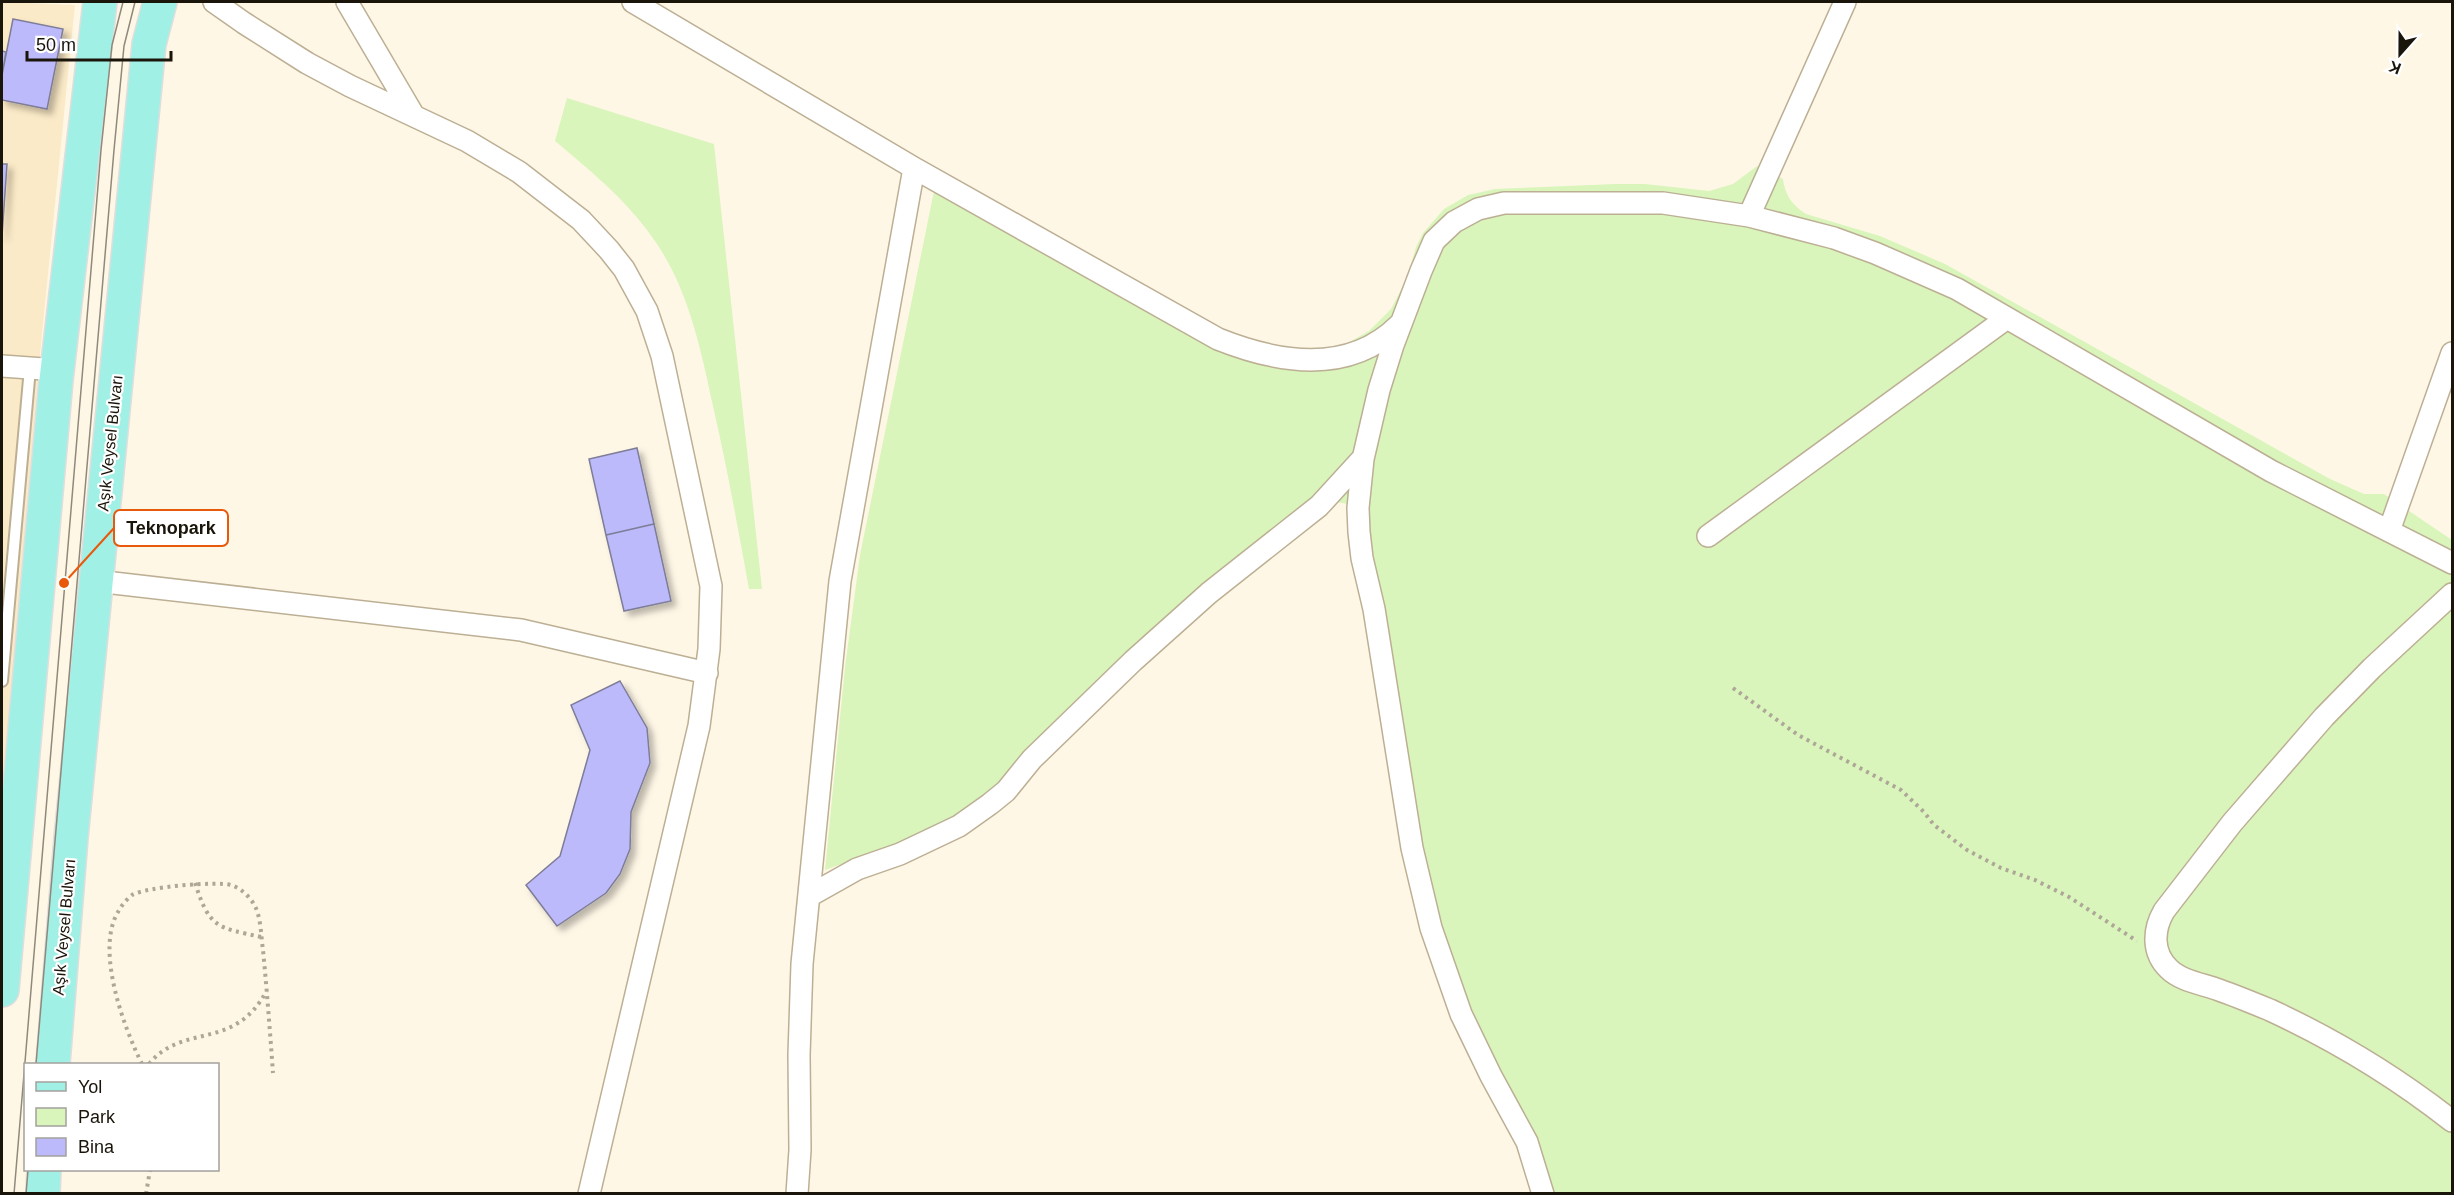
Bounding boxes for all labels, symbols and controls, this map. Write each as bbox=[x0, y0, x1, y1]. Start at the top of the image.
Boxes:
scale bar bbox=[27, 24, 171, 62]
north arrow bbox=[2370, 24, 2430, 84]
text: 50 m bbox=[36, 35, 76, 55]
text: K bbox=[2386, 57, 2403, 78]
street label: Aşık Veysel Bulvarı bbox=[94, 374, 126, 512]
callout: Teknopark bbox=[114, 510, 228, 546]
text: Teknopark bbox=[126, 518, 217, 538]
street label: Aşık Veysel Bulvarı bbox=[50, 858, 78, 996]
legend bbox=[24, 1063, 219, 1171]
text: Yol bbox=[78, 1077, 102, 1097]
text: Park bbox=[78, 1107, 116, 1127]
text: Bina bbox=[78, 1137, 115, 1157]

